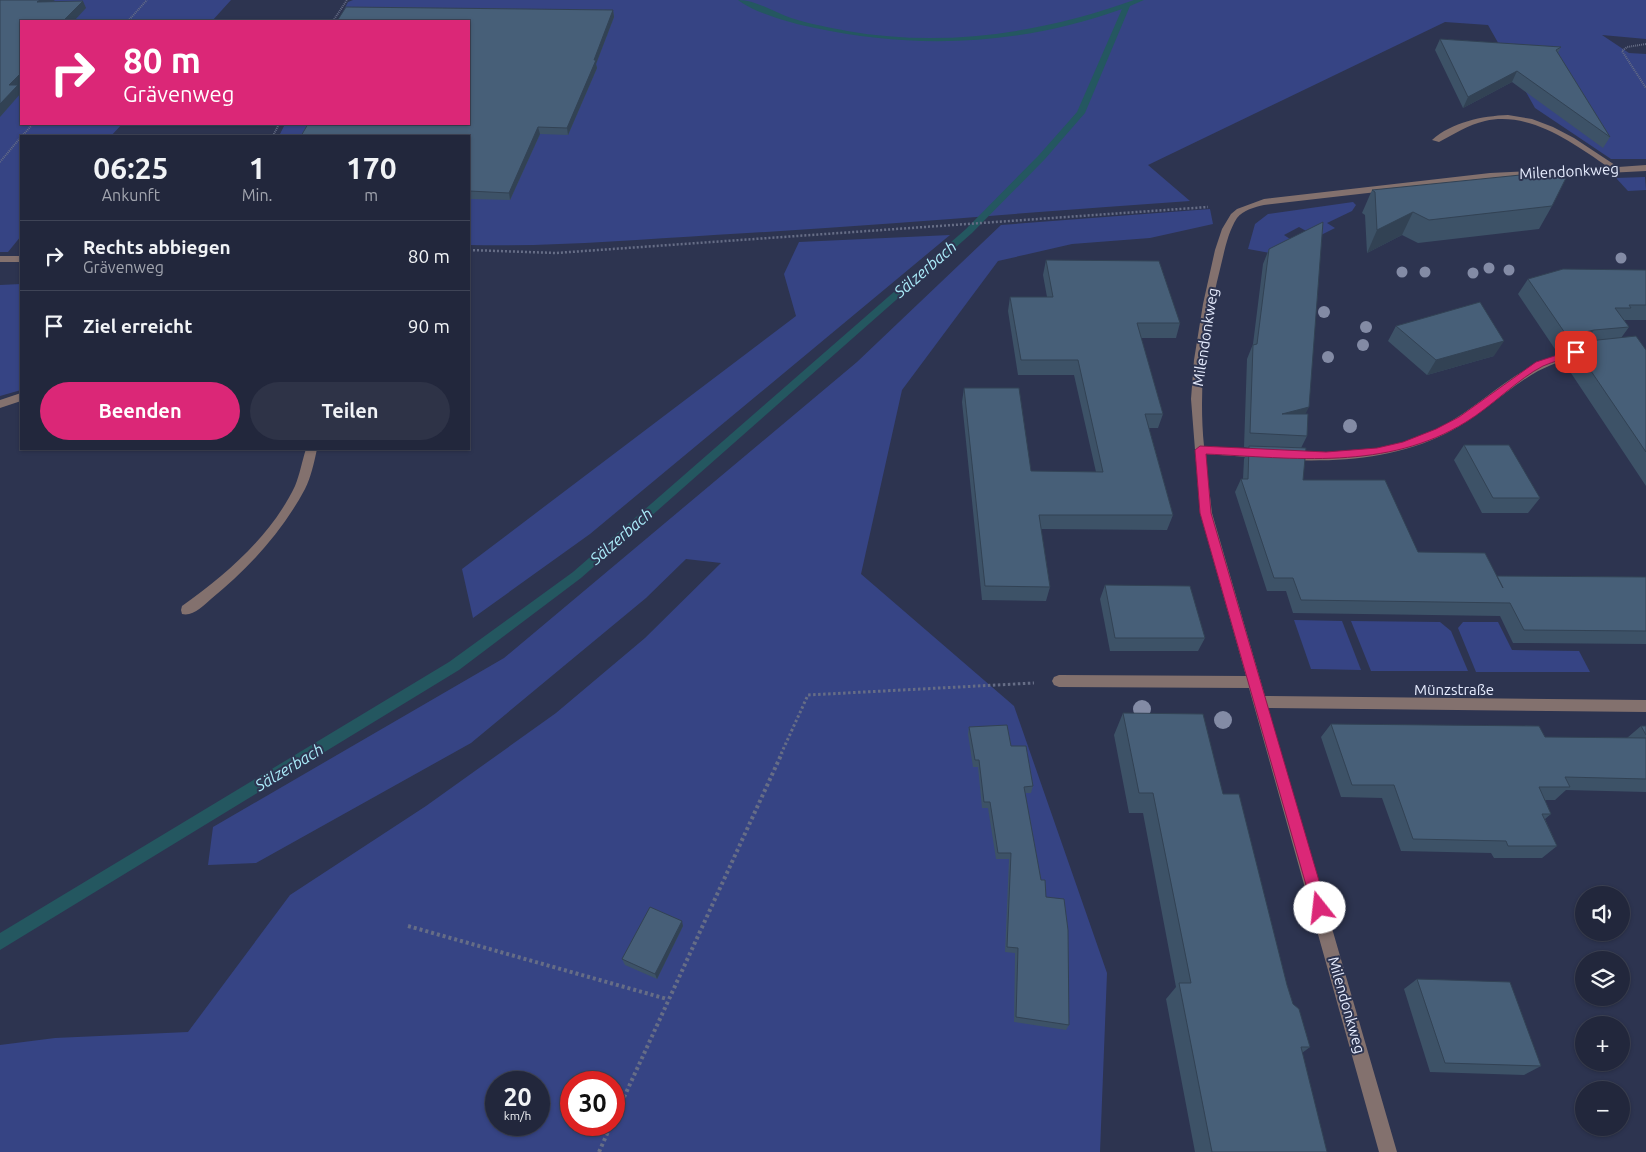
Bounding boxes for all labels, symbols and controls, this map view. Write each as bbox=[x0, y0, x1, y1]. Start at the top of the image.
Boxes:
icon: right bbox=[40, 40, 105, 105]
text: 80 m bbox=[123, 40, 201, 80]
text: Grävenweg bbox=[123, 81, 234, 106]
text: 06:25 bbox=[93, 151, 168, 185]
text: 1 bbox=[249, 151, 266, 185]
text: 170 bbox=[346, 151, 397, 185]
street label: Milendonkweg bbox=[1519, 160, 1619, 182]
text: Ankunft bbox=[102, 186, 160, 204]
text: Min. bbox=[242, 186, 273, 204]
text: m bbox=[364, 186, 378, 204]
text: Rechts abbiegen bbox=[83, 236, 231, 258]
water label: Sälzerbach bbox=[889, 237, 960, 302]
icon: right bbox=[40, 242, 68, 270]
text: 80 m bbox=[408, 245, 450, 267]
text: Grävenweg bbox=[83, 258, 164, 276]
street label: Milendonkweg bbox=[1189, 286, 1221, 388]
icon: arrive bbox=[40, 312, 68, 340]
text: Ziel erreicht bbox=[83, 315, 192, 337]
text: 90 m bbox=[408, 315, 450, 337]
pin bbox=[1555, 331, 1597, 373]
icon: arrive bbox=[1562, 338, 1590, 366]
button: Beenden bbox=[40, 382, 240, 440]
button: Teilen bbox=[250, 382, 450, 440]
water label: Sälzerbach bbox=[585, 504, 656, 569]
street label: Münzstraße bbox=[1414, 681, 1494, 698]
water label: Sälzerbach bbox=[251, 740, 326, 795]
position arrow bbox=[1293, 881, 1345, 933]
map controls bbox=[1575, 886, 1630, 1136]
button: sound bbox=[1575, 886, 1630, 941]
button: layers bbox=[1575, 951, 1630, 1006]
street label: Milendonkweg bbox=[1325, 955, 1369, 1055]
button: + bbox=[1575, 1016, 1630, 1071]
speed limit sign: 30 bbox=[560, 1071, 625, 1136]
button: − bbox=[1575, 1081, 1630, 1136]
text: 20 bbox=[503, 1083, 532, 1111]
text: km/h bbox=[504, 1109, 531, 1122]

